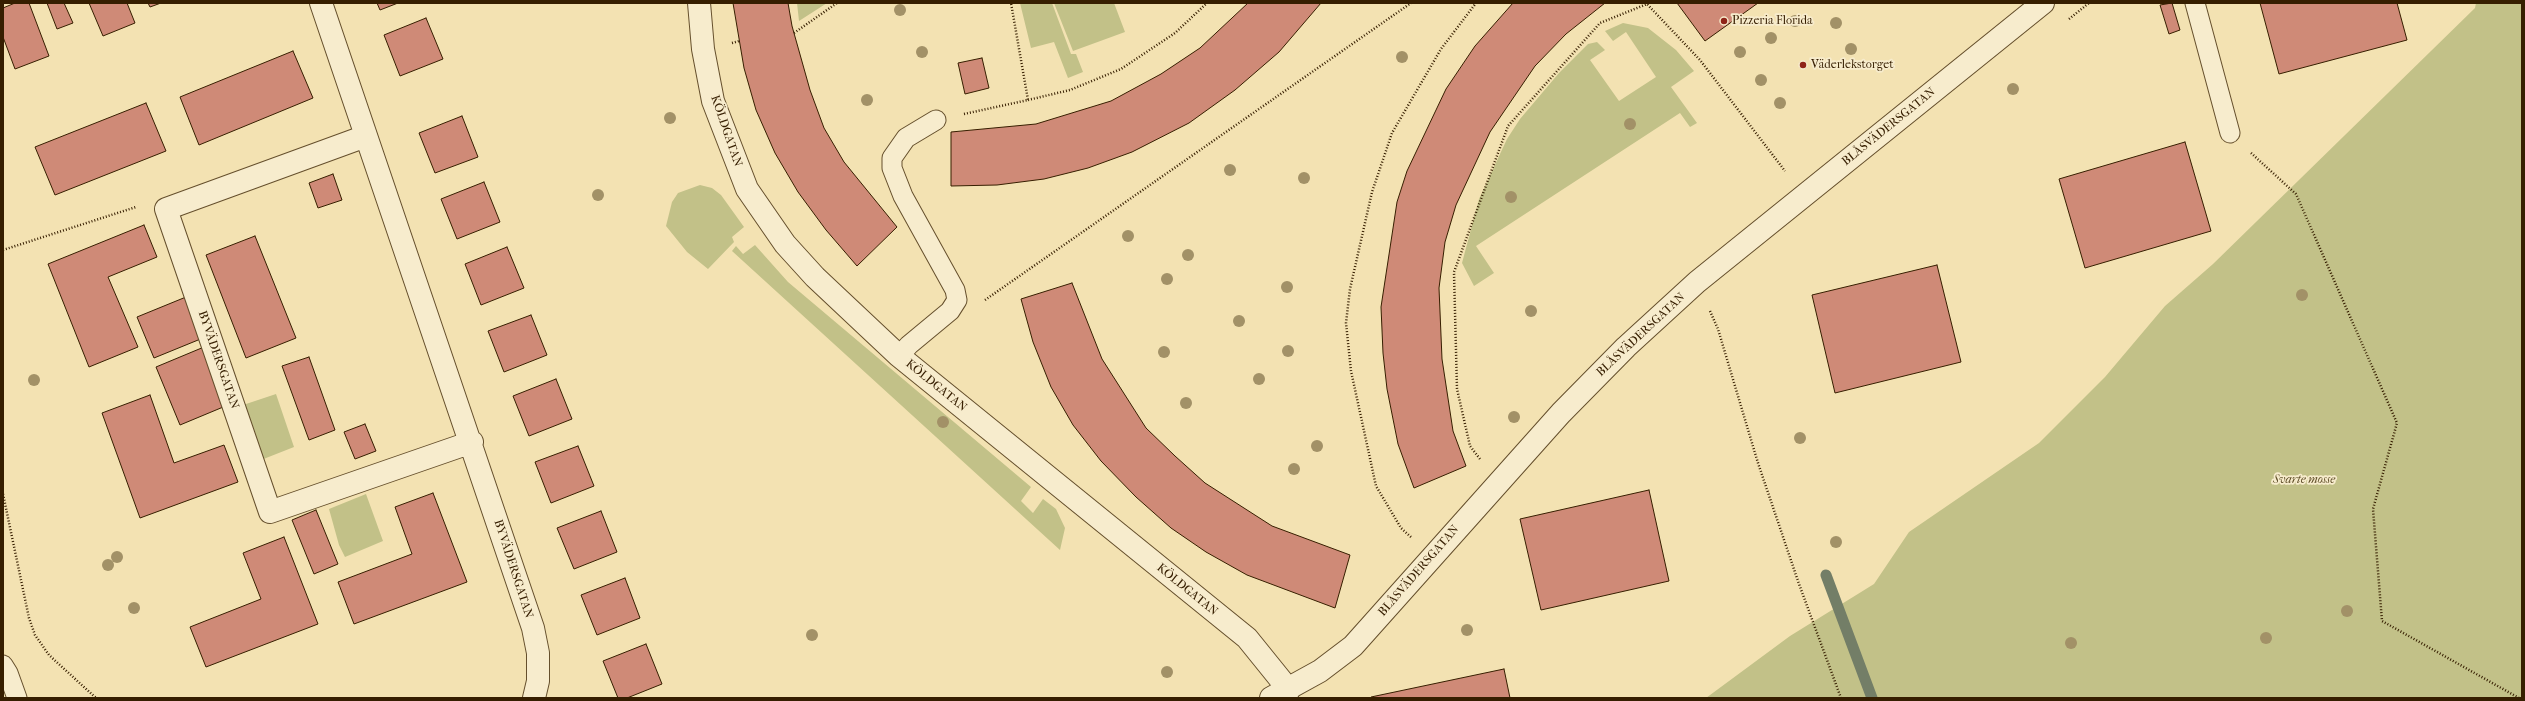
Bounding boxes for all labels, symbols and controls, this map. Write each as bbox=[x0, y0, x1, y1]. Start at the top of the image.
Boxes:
place label: Pizzeria Florida bbox=[1732, 14, 1813, 28]
marker: Pizzeria Florida bbox=[1719, 16, 1729, 26]
place label: Väderlekstorget bbox=[1811, 58, 1893, 72]
marker: Väderlekstorget bbox=[1798, 60, 1808, 70]
street label: BLÅSVÄDERSGATAN bbox=[1839, 85, 1939, 169]
street label: KÖLDGATAN bbox=[707, 93, 745, 169]
street label: BLÅSVÄDERSGATAN bbox=[1594, 290, 1688, 380]
street label: BYVÄDERSGATAN bbox=[194, 309, 242, 411]
street label: KÖLDGATAN bbox=[902, 357, 970, 415]
park label: Svarte mosse bbox=[2273, 473, 2335, 487]
street label: BYVÄDERSGATAN bbox=[490, 518, 536, 620]
street label: BLÅSVÄDERSGATAN bbox=[1376, 523, 1462, 619]
street label: KÖLDGATAN bbox=[1153, 561, 1221, 619]

